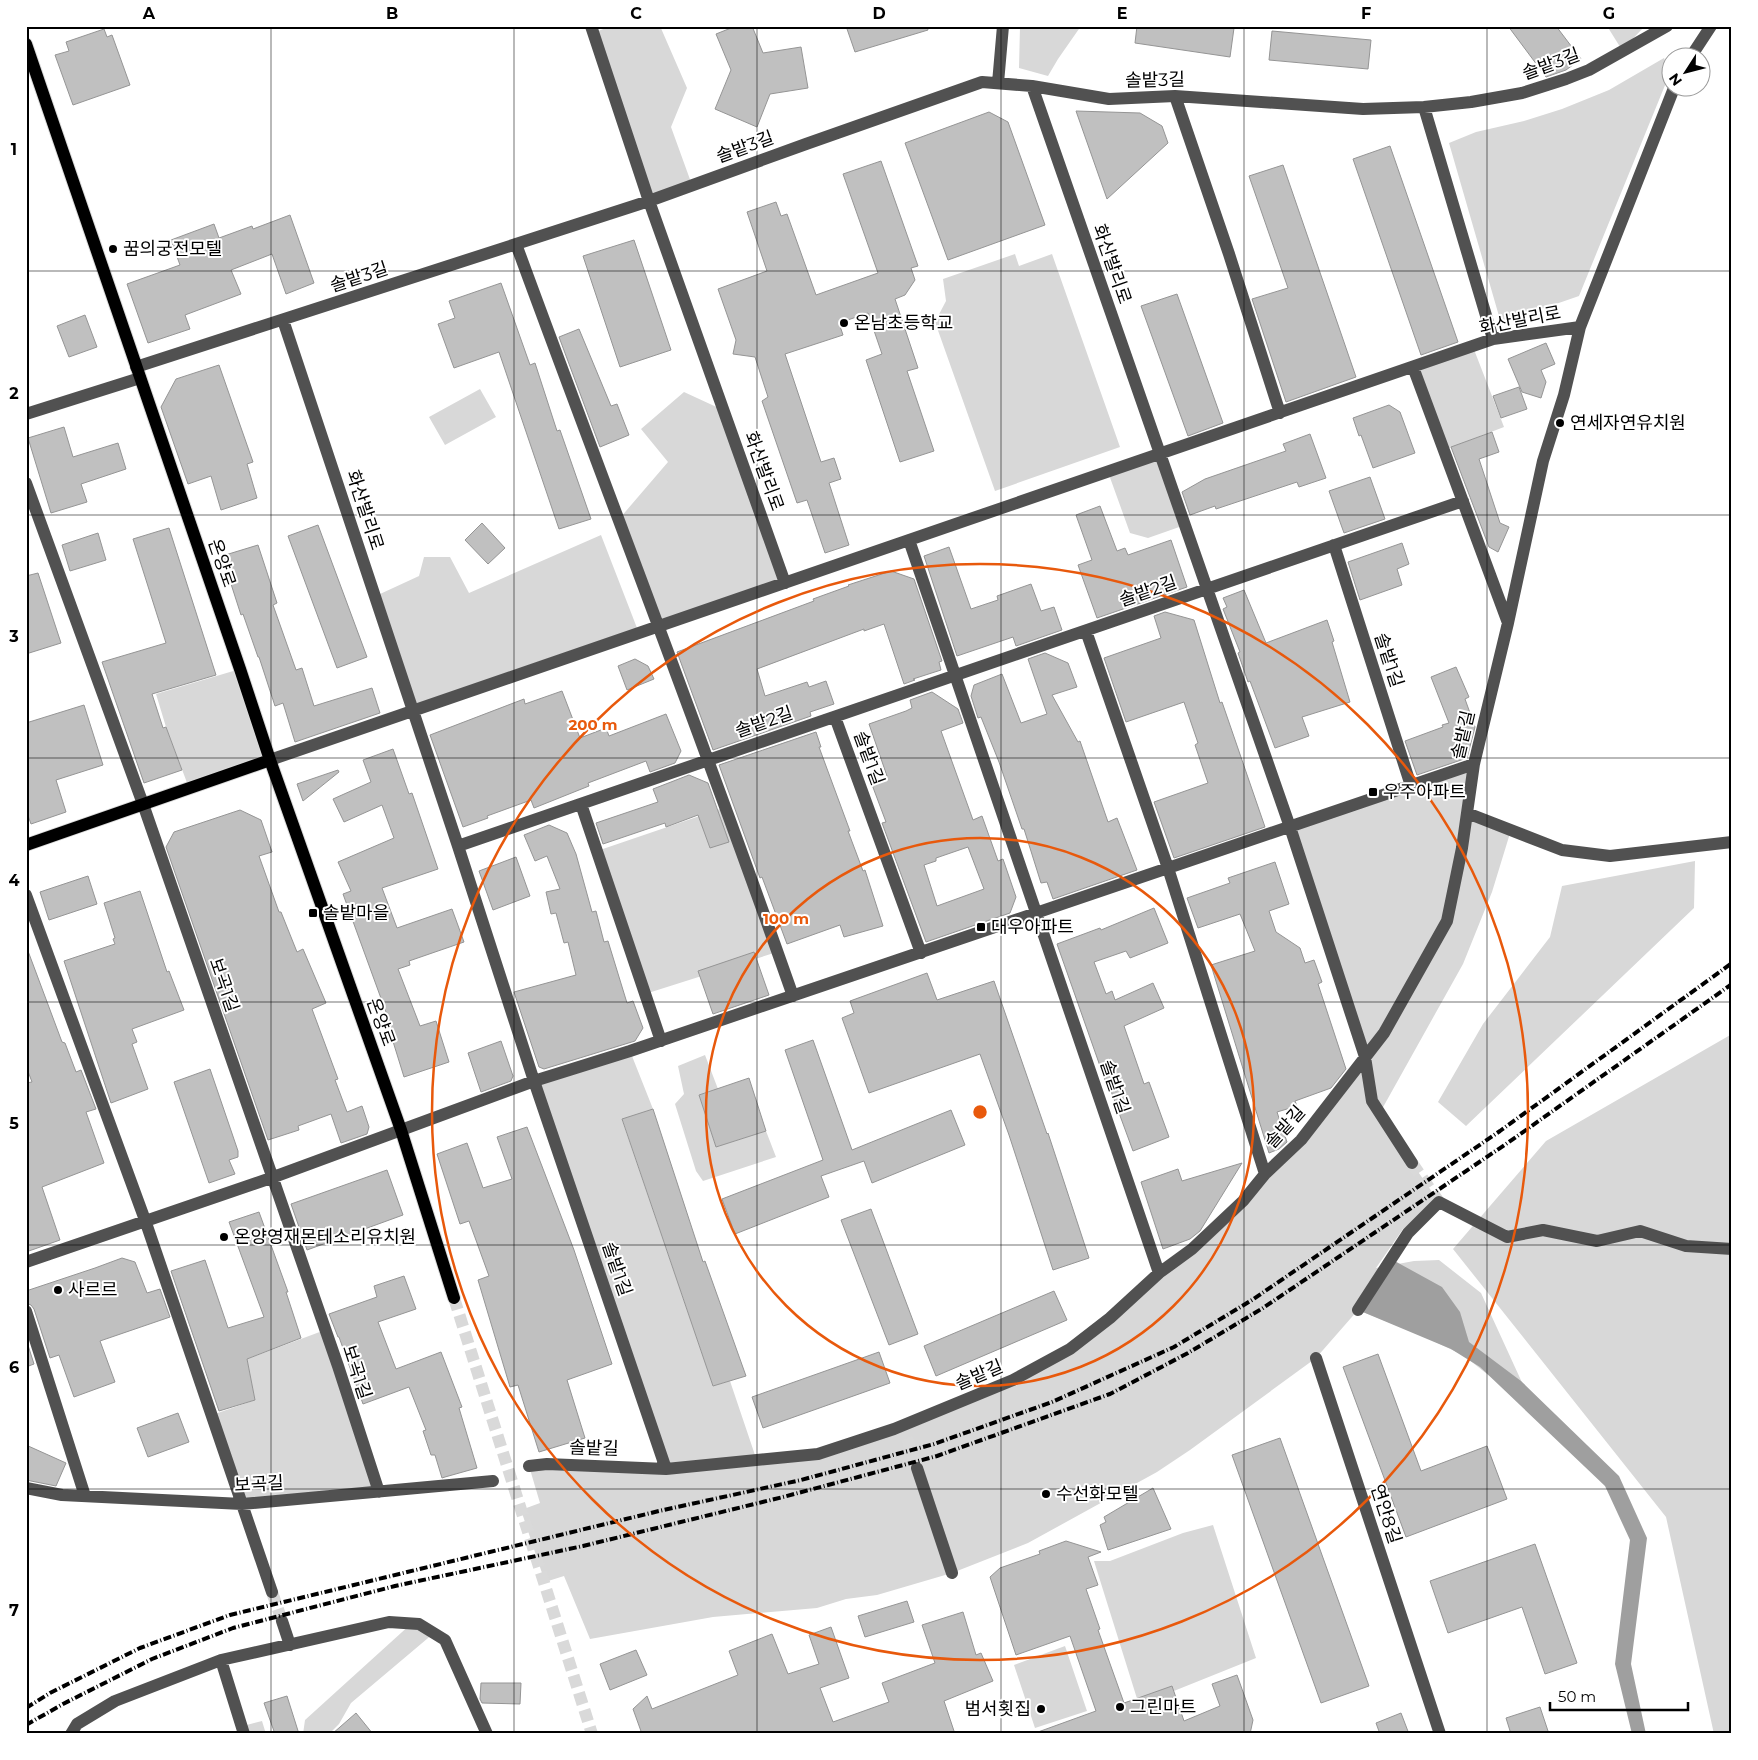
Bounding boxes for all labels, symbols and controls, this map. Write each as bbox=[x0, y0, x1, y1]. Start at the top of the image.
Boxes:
text: A bbox=[142, 4, 156, 23]
text: B bbox=[386, 4, 398, 23]
text: C bbox=[630, 4, 642, 23]
text: D bbox=[872, 4, 886, 23]
text: E bbox=[1117, 4, 1127, 23]
text: F bbox=[1361, 4, 1371, 23]
text: G bbox=[1603, 4, 1615, 23]
street label: 솔밭3길 bbox=[1519, 43, 1583, 85]
north arrow bbox=[1660, 48, 1710, 98]
street label: 솔밭3길 bbox=[1125, 68, 1185, 92]
text: N bbox=[1665, 70, 1686, 90]
street label: 솔밭3길 bbox=[713, 126, 777, 168]
text: 1 bbox=[11, 140, 17, 159]
street label: 화산발리로 bbox=[1088, 221, 1136, 307]
place label: 꿈의궁전모텔 bbox=[123, 238, 222, 260]
marker: 꿈의궁전모텔 bbox=[107, 243, 119, 255]
street label: 솔밭3길 bbox=[327, 257, 391, 297]
street label: 화산발리로 bbox=[1477, 301, 1563, 339]
place label: 온남초등학교 bbox=[854, 312, 953, 334]
marker: 온남초등학교 bbox=[838, 317, 850, 329]
text: 2 bbox=[9, 384, 19, 403]
place label: 연세자연유치원 bbox=[1570, 412, 1686, 434]
marker: 연세자연유치원 bbox=[1554, 417, 1566, 429]
street label: 화산발리로 bbox=[740, 428, 788, 514]
street label: 화산발리로 bbox=[342, 467, 388, 553]
street label: 온양로 bbox=[204, 536, 240, 590]
street label: 솔밭2길 bbox=[1116, 571, 1180, 611]
text: 3 bbox=[8, 627, 19, 646]
street label: 솔밭1길 bbox=[1370, 630, 1408, 690]
street label: 솔밭2길 bbox=[732, 702, 796, 742]
street label: 솔밭길 bbox=[1447, 708, 1479, 762]
text: 200 m bbox=[568, 715, 618, 734]
street label: 솔밭1길 bbox=[849, 728, 889, 788]
place label: 우주아파트 bbox=[1383, 781, 1466, 803]
marker: 우주아파트 bbox=[1367, 786, 1379, 798]
text: 4 bbox=[8, 871, 20, 890]
place label: 솔밭마을 bbox=[323, 902, 389, 924]
marker: 솔밭마을 bbox=[307, 907, 319, 919]
text: 100 m bbox=[763, 909, 809, 928]
place label: 대우아파트 bbox=[991, 916, 1074, 938]
marker: 대우아파트 bbox=[975, 921, 987, 933]
street label: 보곡1길 bbox=[204, 955, 244, 1015]
street label: 온양로 bbox=[362, 995, 400, 1049]
street label: 솔밭1길 bbox=[1095, 1057, 1135, 1117]
street label: 솔밭길 bbox=[1260, 1101, 1310, 1153]
centre of rings bbox=[971, 1103, 989, 1121]
text: 5 bbox=[9, 1114, 19, 1133]
place label: 온양영재몬테소리유치원 bbox=[234, 1226, 416, 1248]
marker: 온양영재몬테소리유치원 bbox=[218, 1231, 230, 1243]
street label: 솔밭1길 bbox=[597, 1239, 637, 1299]
place label: 사르르 bbox=[68, 1279, 118, 1301]
marker: 사르르 bbox=[52, 1284, 64, 1296]
street label: 보곡1길 bbox=[338, 1342, 376, 1402]
street label: 솔밭길 bbox=[952, 1355, 1006, 1395]
text: 6 bbox=[9, 1358, 19, 1377]
street label: 솔밭길 bbox=[569, 1436, 619, 1460]
street label: 보곡길 bbox=[234, 1472, 284, 1496]
street label: 연안8길 bbox=[1366, 1482, 1406, 1546]
place label: 수선화모텔 bbox=[1056, 1483, 1139, 1505]
marker: 수선화모텔 bbox=[1040, 1488, 1052, 1500]
text: 7 bbox=[9, 1601, 19, 1620]
scale bar bbox=[1550, 1680, 1688, 1712]
text: 50 m bbox=[1558, 1687, 1596, 1706]
place label: 그린마트 bbox=[1130, 1696, 1196, 1718]
place label: 범서횟집 bbox=[965, 1698, 1031, 1720]
marker: 그린마트 bbox=[1114, 1701, 1126, 1713]
marker: 범서횟집 bbox=[1035, 1703, 1047, 1715]

